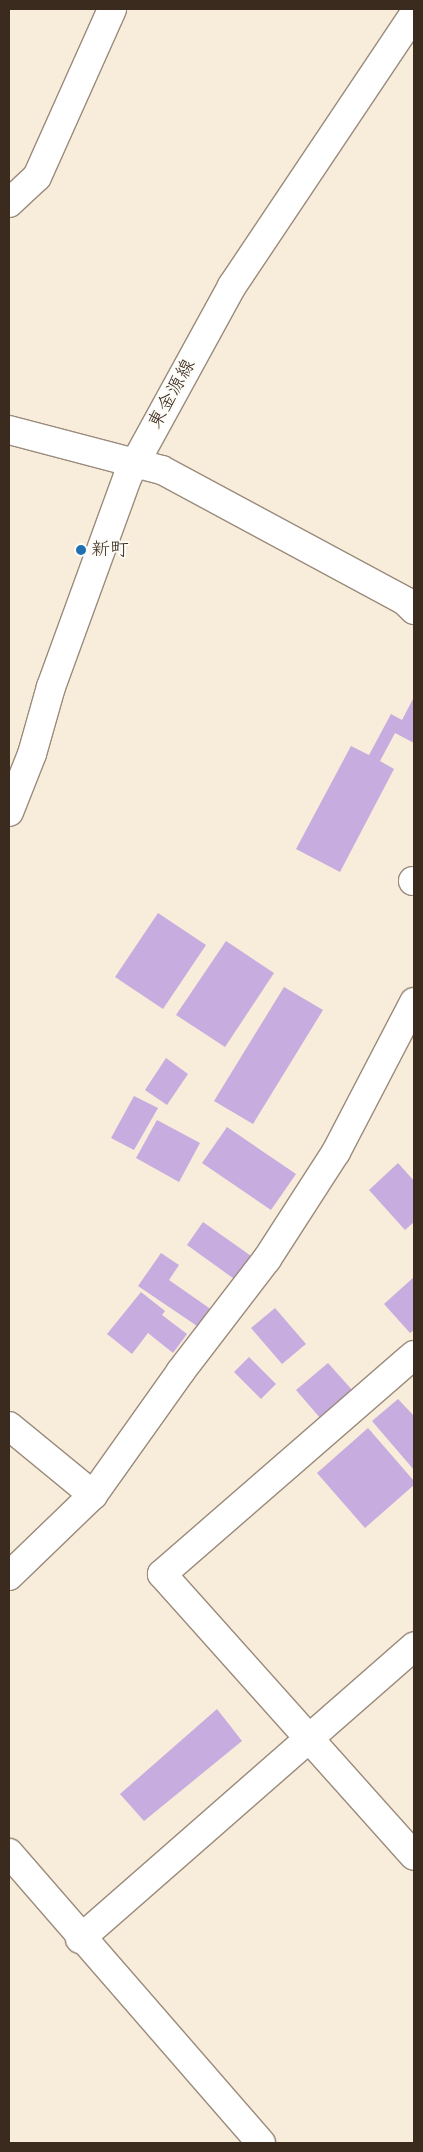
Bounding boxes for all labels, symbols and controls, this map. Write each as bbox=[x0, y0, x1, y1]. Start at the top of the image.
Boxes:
street label: 東金源線 bbox=[144, 355, 200, 433]
place label: 新町 bbox=[91, 539, 129, 561]
marker: 新町 bbox=[75, 544, 87, 556]

